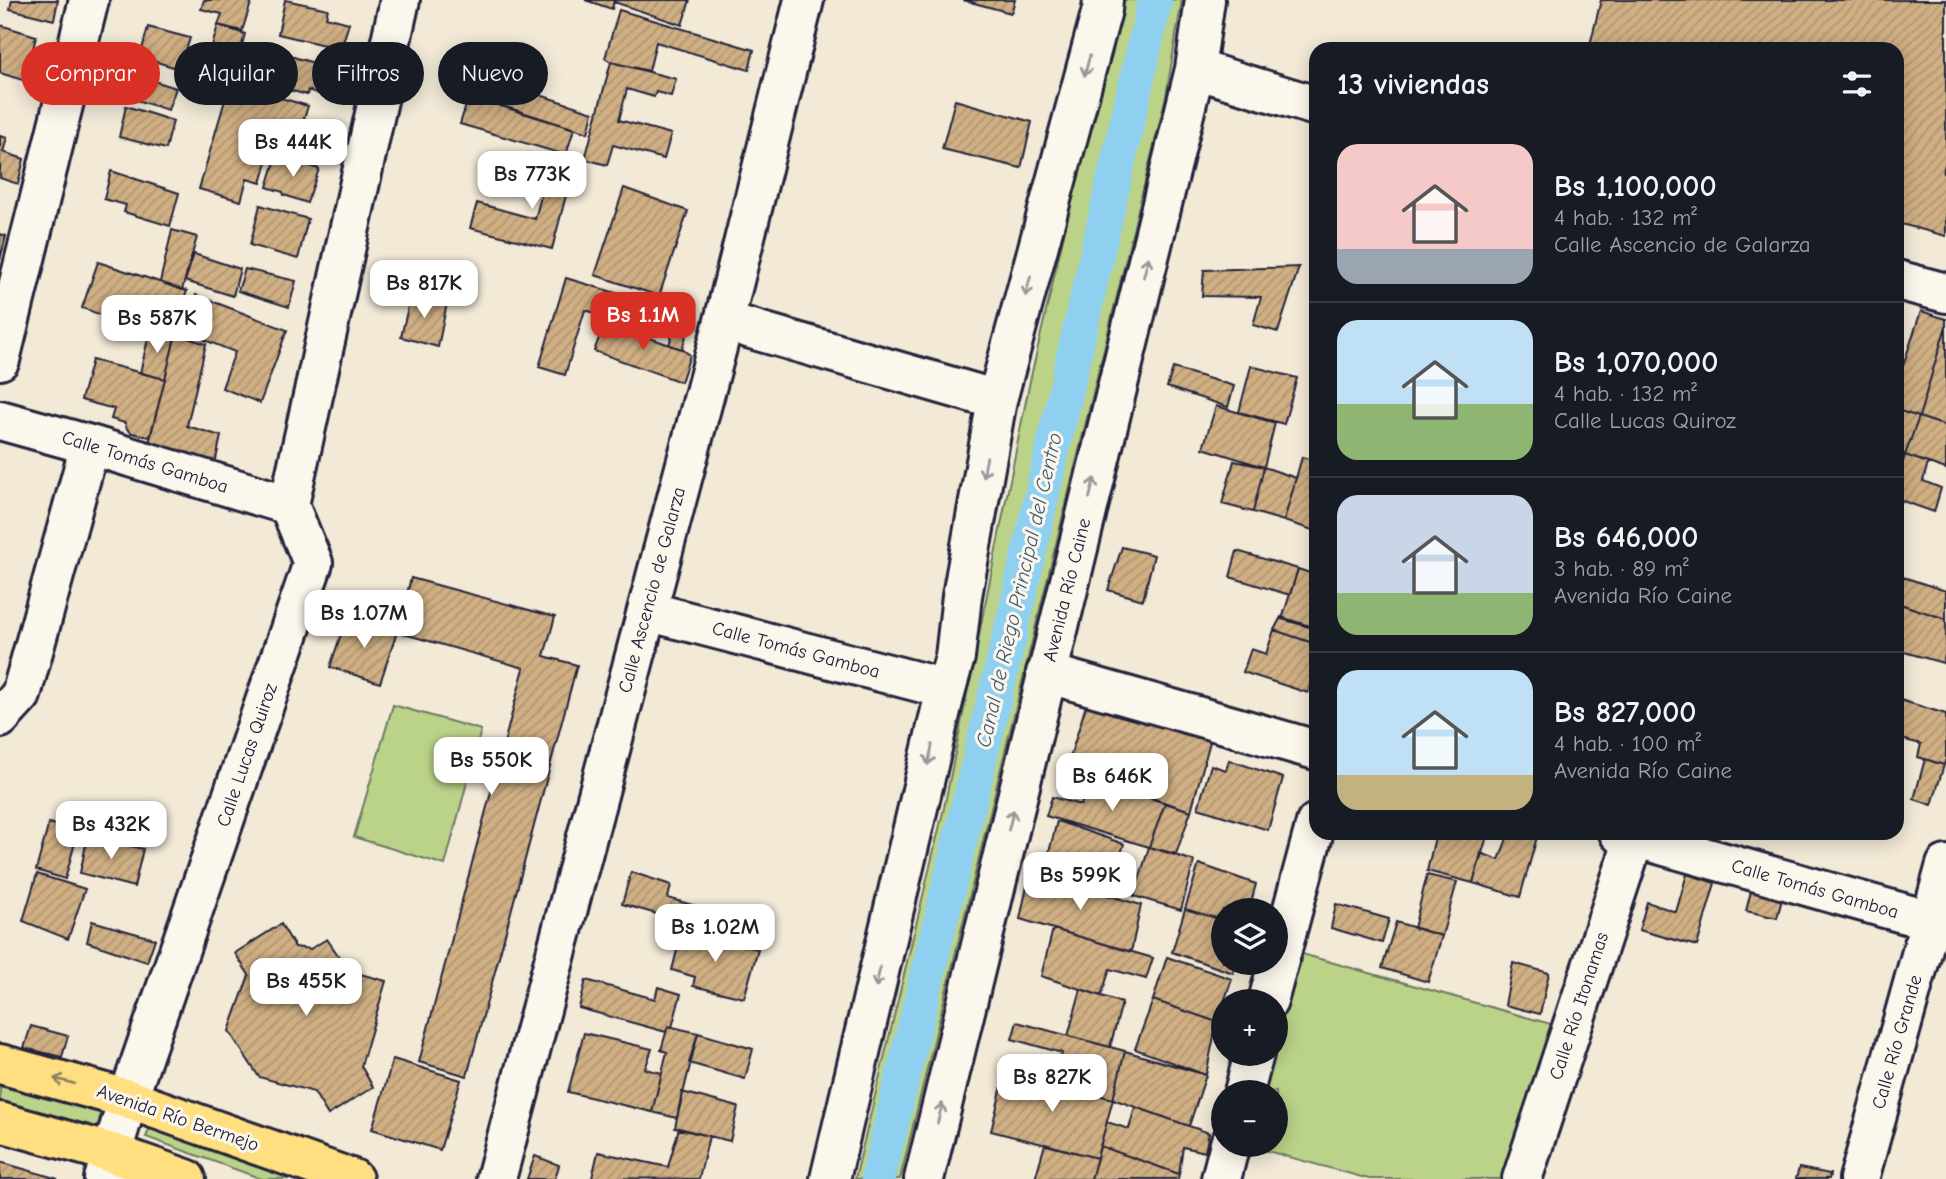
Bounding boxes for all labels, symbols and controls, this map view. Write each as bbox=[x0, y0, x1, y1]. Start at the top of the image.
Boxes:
chip: Comprar bbox=[21, 42, 160, 105]
chip: Alquilar bbox=[174, 42, 298, 105]
chip: Filtros bbox=[312, 42, 424, 105]
chip: Nuevo bbox=[438, 42, 548, 105]
one-way arrow bbox=[1080, 54, 1093, 77]
icon: filters bbox=[1838, 65, 1876, 103]
text: 13 viviendas bbox=[1337, 67, 1489, 102]
pin: Bs 444K bbox=[228, 120, 358, 179]
text: Bs 444K bbox=[254, 128, 332, 155]
pin: Bs 773K bbox=[467, 152, 597, 211]
text: Bs 773K bbox=[493, 160, 571, 187]
text: Bs 1,100,000 bbox=[1554, 169, 1717, 204]
icon: home bbox=[1393, 172, 1477, 256]
text: 4 hab. · 132 m² bbox=[1554, 204, 1697, 231]
text: Calle Ascencio de Galarza bbox=[1554, 231, 1811, 258]
one-way arrow bbox=[1140, 256, 1153, 279]
pin: Bs 817K bbox=[359, 260, 489, 320]
text: Bs 817K bbox=[386, 269, 462, 296]
one-way arrow bbox=[1021, 274, 1034, 297]
pin: Bs 1.1M bbox=[578, 292, 708, 352]
pin: Bs 587K bbox=[92, 296, 222, 355]
text: Bs 1.1M bbox=[607, 301, 679, 328]
text: Bs 587K bbox=[117, 304, 197, 331]
text: Bs 1,070,000 bbox=[1554, 345, 1718, 380]
icon: home bbox=[1393, 348, 1477, 432]
text: 4 hab. · 132 m² bbox=[1554, 380, 1697, 407]
text: Calle Lucas Quiroz bbox=[1554, 407, 1736, 434]
street label: Calle Tomás Gamboa bbox=[59, 426, 231, 498]
water label: Canal de Riego Principal del Centro bbox=[971, 430, 1067, 750]
one-way arrow bbox=[978, 455, 991, 478]
one-way arrow bbox=[1086, 477, 1099, 500]
street label: Calle Ascencio de Galarza bbox=[614, 485, 690, 695]
street label: Avenida Río Caine bbox=[1039, 516, 1095, 664]
text: Bs 646,000 bbox=[1554, 520, 1698, 555]
icon: home bbox=[1393, 523, 1477, 607]
text: 3 hab. · 89 m² bbox=[1554, 555, 1689, 582]
text: Avenida Río Caine bbox=[1554, 582, 1732, 609]
pin: Bs 1.07M bbox=[292, 590, 436, 650]
text: Bs 1.07M bbox=[320, 599, 408, 626]
street label: Calle Tomás Gamboa bbox=[710, 617, 882, 683]
street label: Calle Lucas Quiroz bbox=[212, 680, 282, 830]
text: Bs 827,000 bbox=[1554, 695, 1696, 730]
icon: home bbox=[1393, 698, 1477, 782]
text: 4 hab. · 100 m² bbox=[1554, 730, 1701, 757]
pin: Bs 550K bbox=[426, 738, 556, 797]
one-way arrow bbox=[923, 743, 936, 766]
text: Bs 550K bbox=[450, 746, 532, 773]
pin: Bs 646K bbox=[1047, 754, 1177, 813]
text: Avenida Río Caine bbox=[1554, 757, 1732, 784]
text: Bs 646K bbox=[1072, 762, 1152, 789]
pin: Bs 432K bbox=[46, 802, 176, 861]
one-way arrow bbox=[1005, 809, 1018, 832]
text: Bs 432K bbox=[72, 810, 150, 837]
pin: Bs 599K bbox=[1015, 852, 1145, 912]
street label: Calle Tomás Gamboa bbox=[1729, 855, 1901, 923]
text: Bs 599K bbox=[1039, 861, 1121, 888]
map controls bbox=[1211, 898, 1288, 1157]
button: layers bbox=[1211, 898, 1288, 975]
pin: Bs 1.02M bbox=[643, 904, 787, 964]
text: Bs 1.02M bbox=[671, 913, 759, 940]
street label: Calle Río Itonamas bbox=[1545, 929, 1613, 1083]
pin: Bs 455K bbox=[241, 958, 371, 1018]
one-way arrow bbox=[870, 965, 884, 988]
text: Bs 455K bbox=[266, 967, 346, 994]
street label: Calle Río Grande bbox=[1867, 972, 1927, 1112]
button: + bbox=[1211, 989, 1288, 1066]
pin: Bs 827K bbox=[987, 1054, 1117, 1114]
text: Bs 827K bbox=[1013, 1063, 1091, 1090]
one-way arrow bbox=[53, 1074, 75, 1087]
street label: Avenida Río Bermejo bbox=[94, 1080, 262, 1156]
button: − bbox=[1211, 1080, 1288, 1157]
one-way arrow bbox=[934, 1102, 947, 1125]

